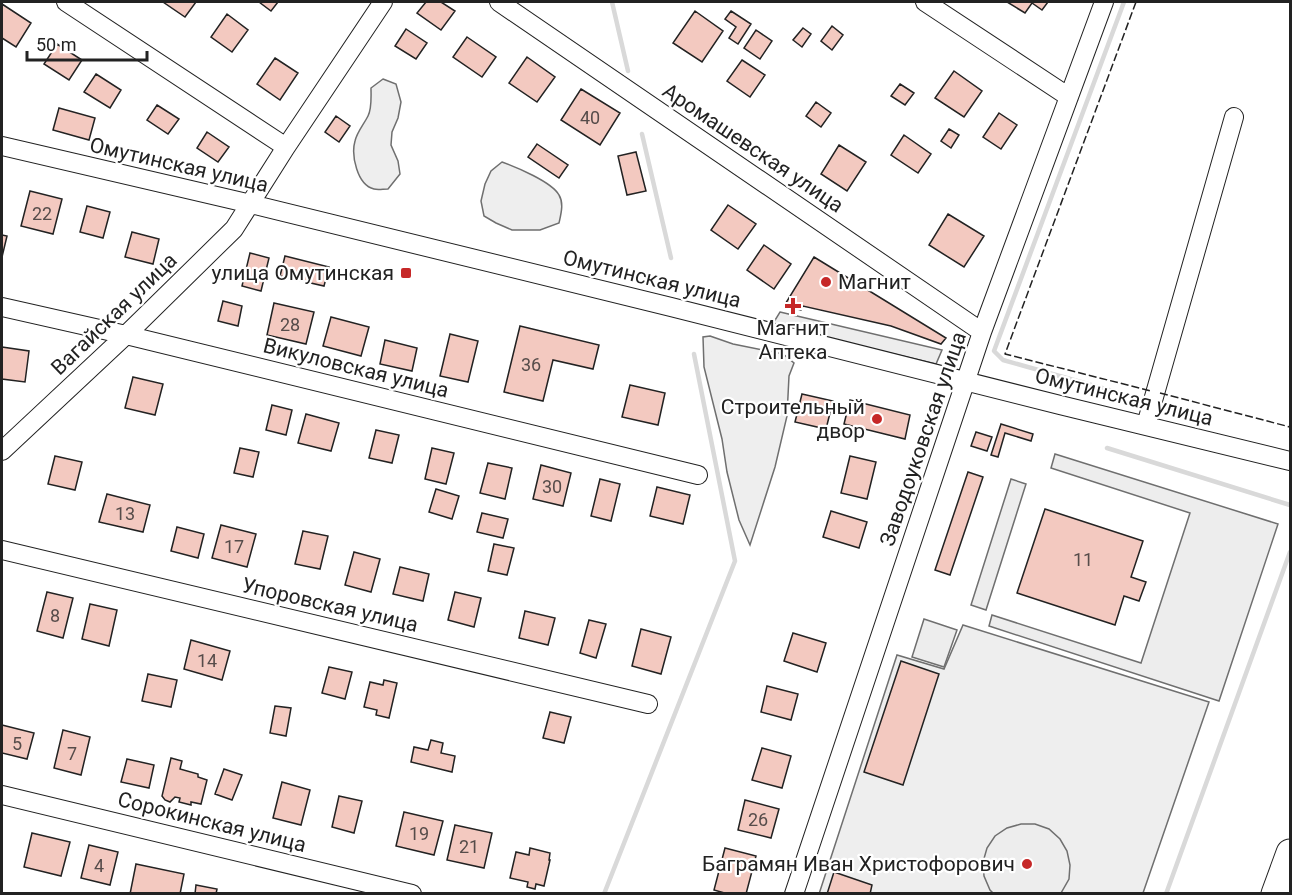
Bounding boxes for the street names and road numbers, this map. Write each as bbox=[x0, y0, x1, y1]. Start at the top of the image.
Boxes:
street label: Аромашевская улица bbox=[658, 79, 848, 217]
street label: Омутинская улица bbox=[87, 133, 271, 197]
street label: Омутинская улица bbox=[561, 245, 743, 313]
street label: Вагайская улица bbox=[46, 248, 182, 380]
street label: Заводоуковская улица bbox=[875, 329, 971, 549]
street label: Викуловская улица bbox=[261, 333, 451, 403]
street label: Омутинская улица bbox=[1033, 363, 1215, 431]
street label: Упоровская улица bbox=[240, 573, 420, 637]
street label: Сорокинская улица bbox=[115, 787, 309, 857]

